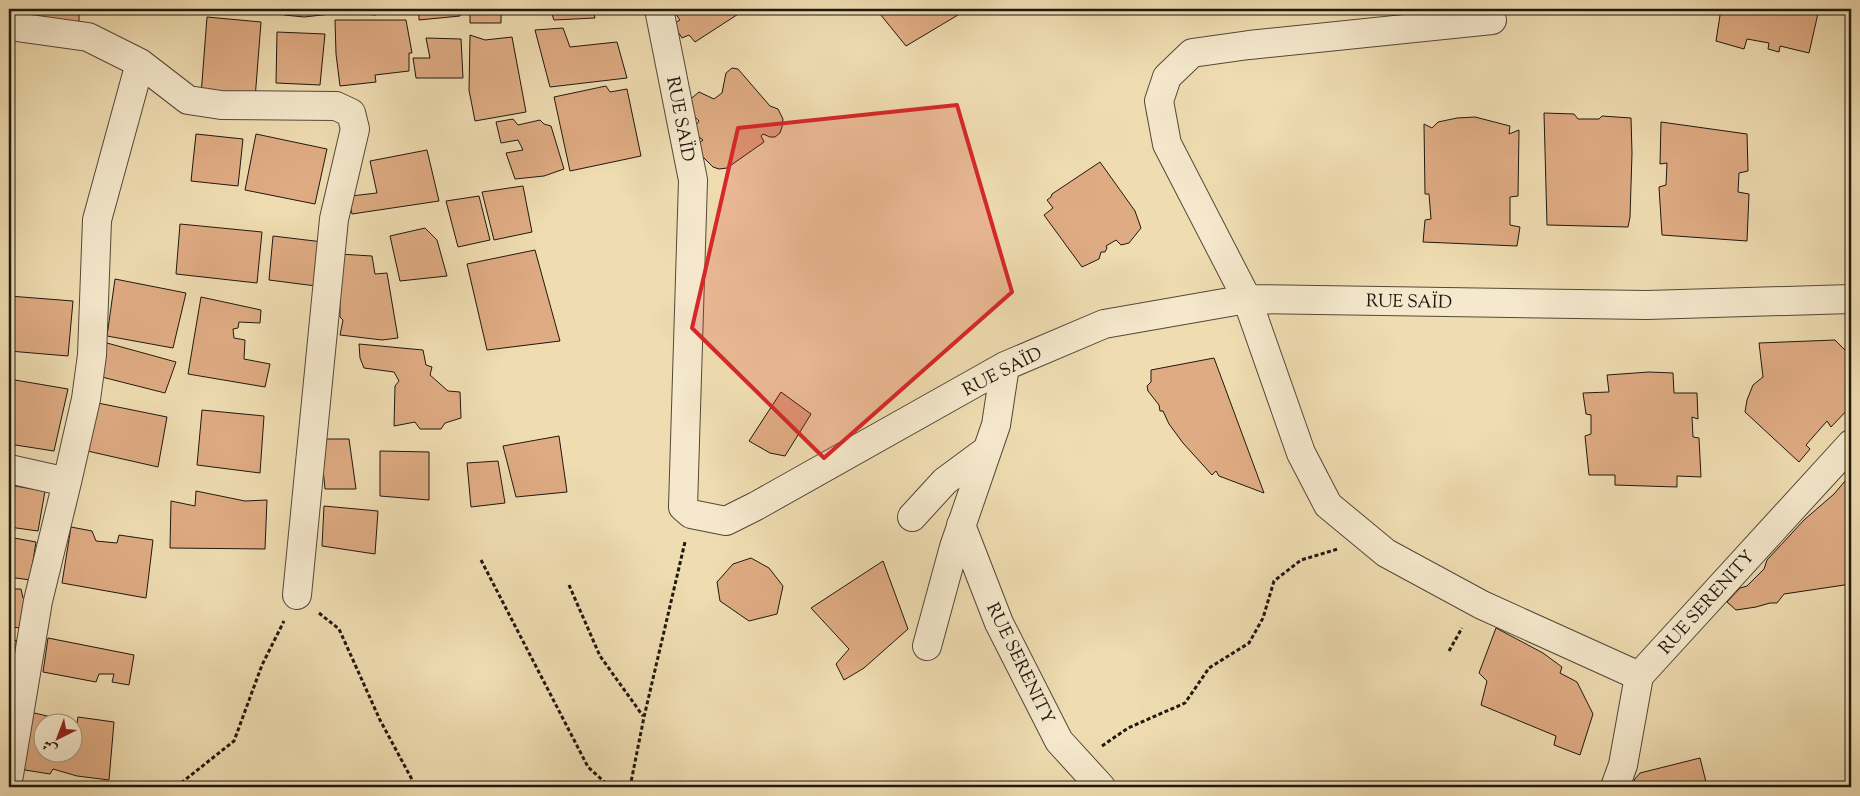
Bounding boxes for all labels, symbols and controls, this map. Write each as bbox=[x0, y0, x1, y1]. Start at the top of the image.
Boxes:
street label: RUE SAÏD bbox=[658, 75, 700, 164]
street label: RUE SAÏD bbox=[1366, 289, 1452, 317]
street label: RUE SAÏD bbox=[959, 342, 1047, 404]
street label: RUE SERENITY bbox=[1654, 545, 1762, 661]
street label: RUE SERENITY bbox=[978, 599, 1060, 729]
north arrow bbox=[32, 714, 82, 764]
text: ش bbox=[39, 734, 62, 758]

